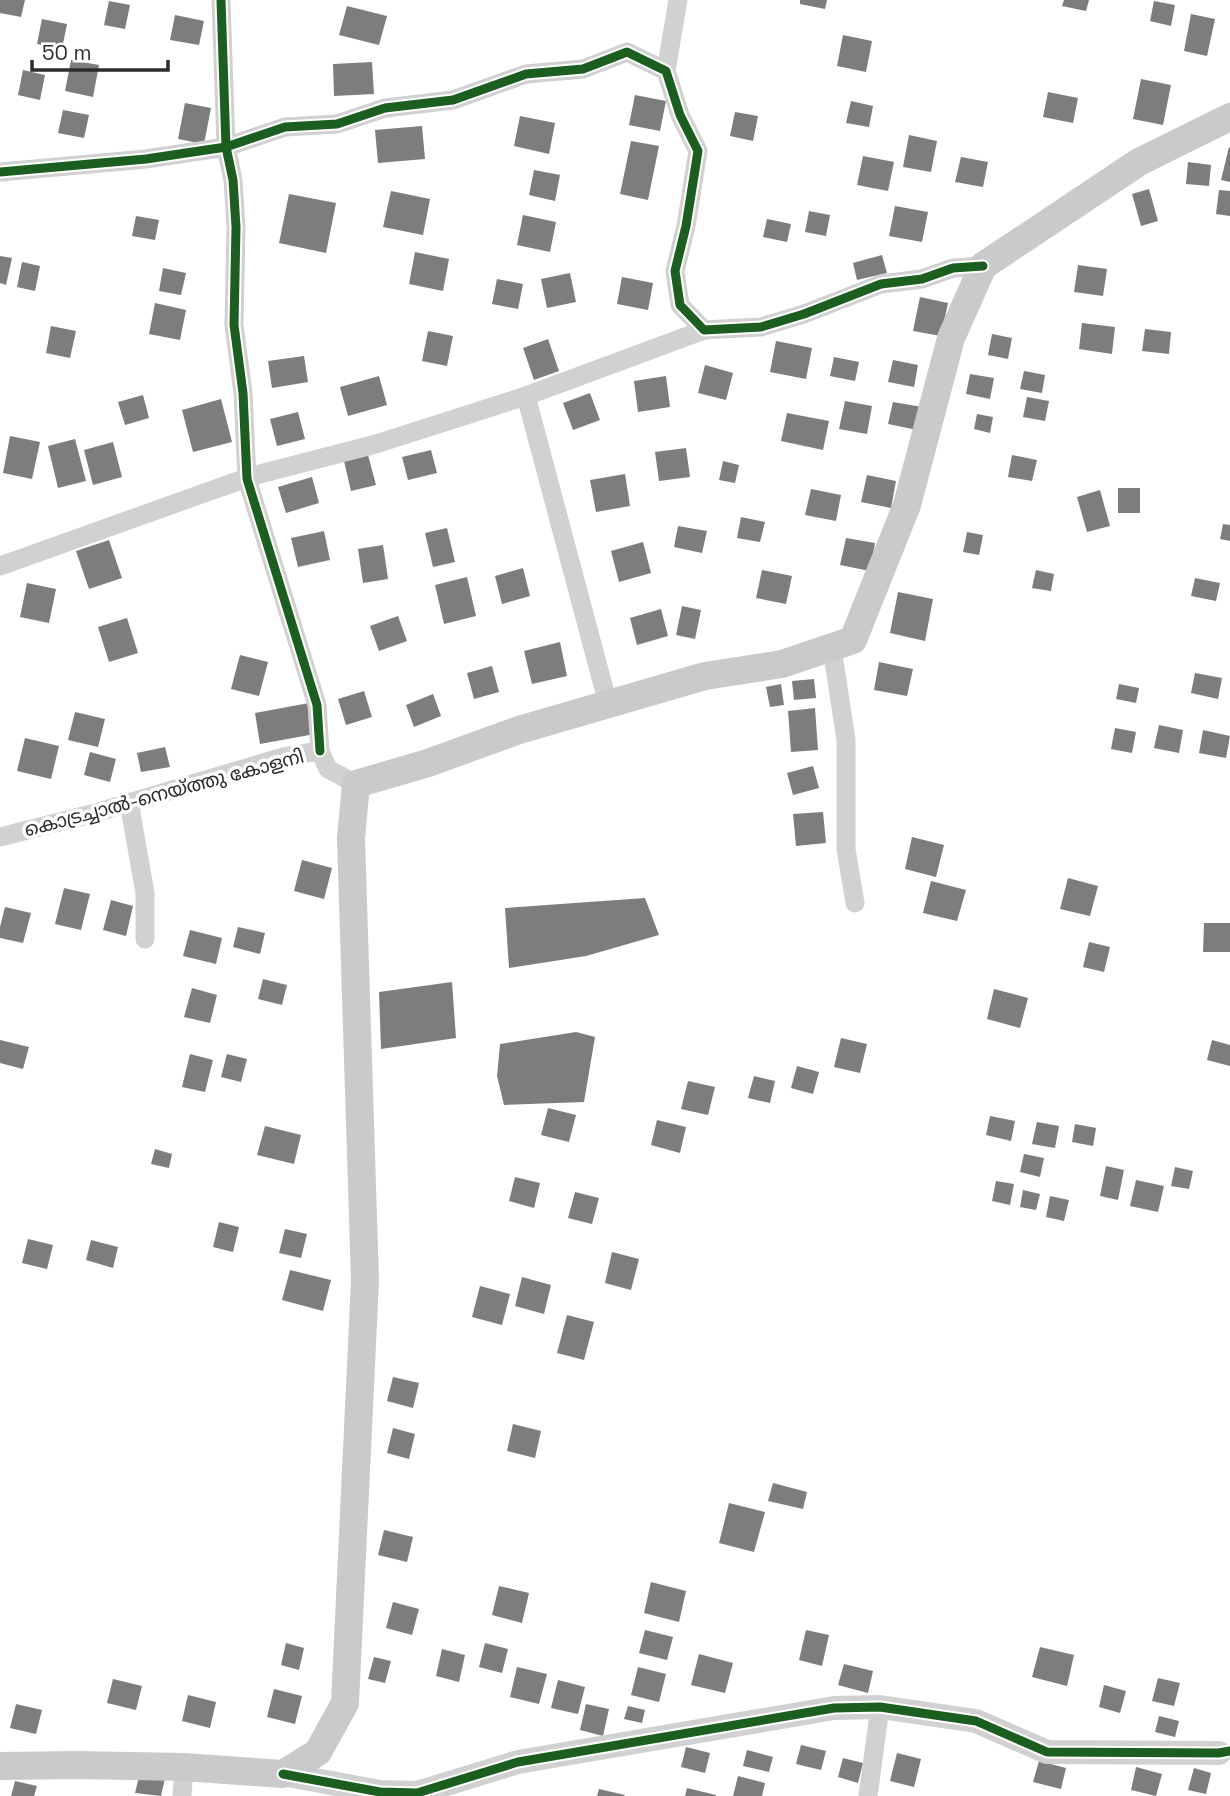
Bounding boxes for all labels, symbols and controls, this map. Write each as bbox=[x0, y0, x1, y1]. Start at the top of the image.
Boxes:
scale bar bbox=[32, 28, 168, 72]
text: 50 m bbox=[42, 39, 92, 66]
street label: കൊട്രച്ചാൽ-നെയ്ത്തു കോളനി bbox=[22, 744, 306, 842]

